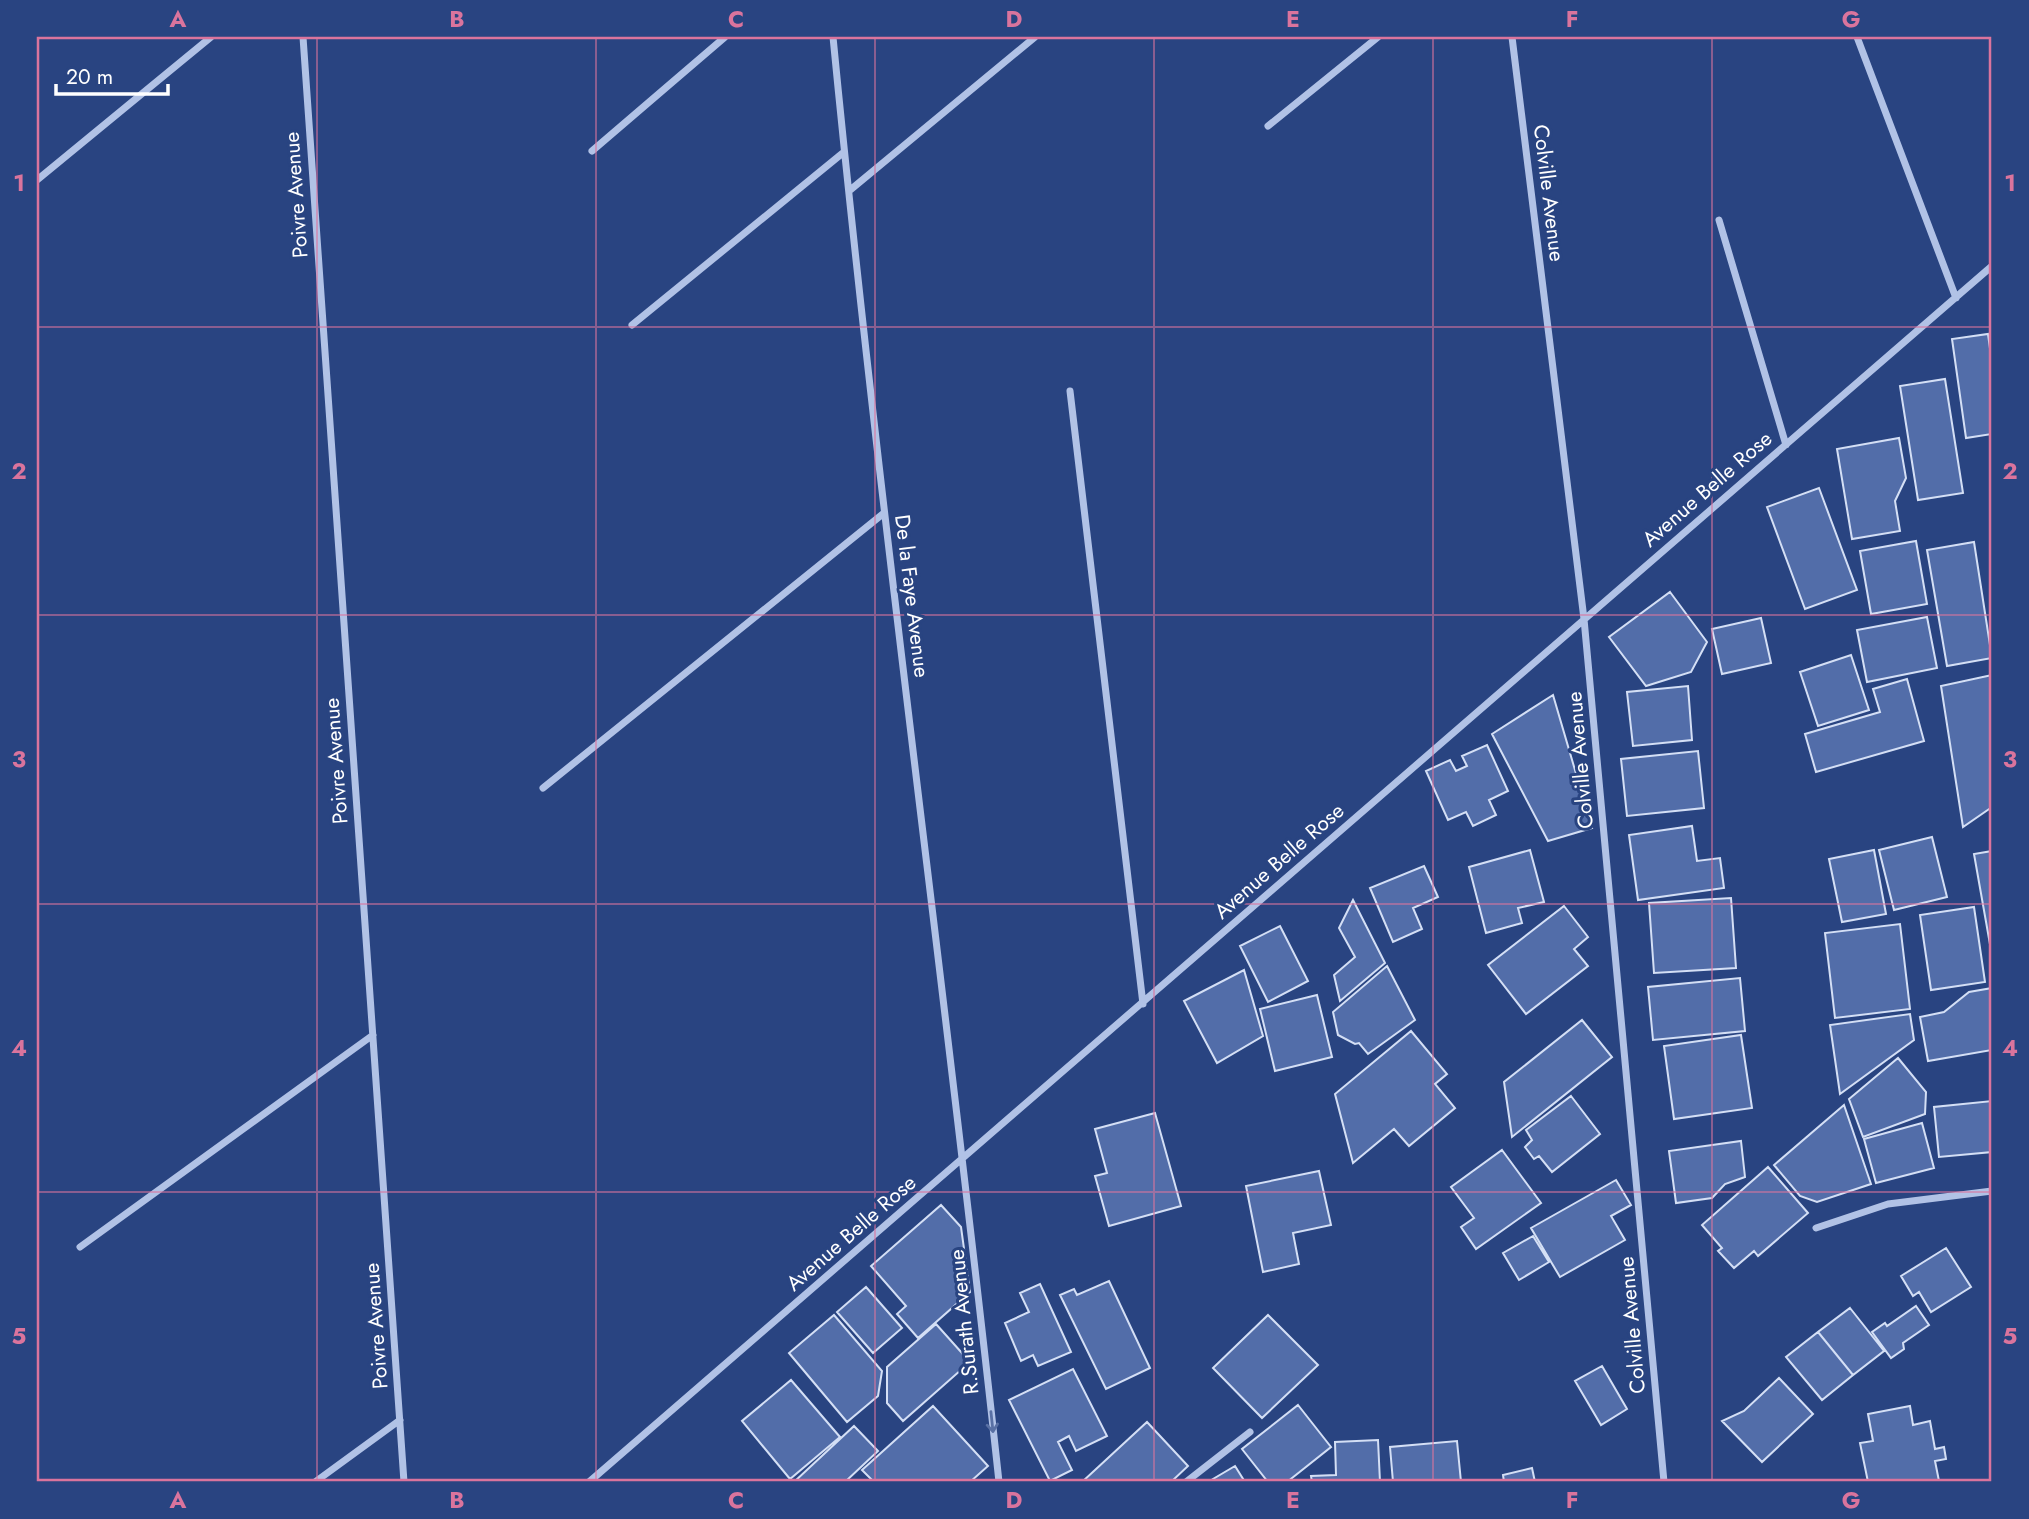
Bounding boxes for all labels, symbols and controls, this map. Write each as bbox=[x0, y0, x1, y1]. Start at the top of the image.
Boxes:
text: A bbox=[169, 2, 187, 36]
text: B bbox=[449, 2, 465, 36]
text: C bbox=[728, 2, 744, 36]
text: D bbox=[1006, 2, 1023, 36]
text: E bbox=[1286, 2, 1300, 36]
text: F bbox=[1566, 2, 1578, 36]
text: G bbox=[1842, 2, 1860, 36]
scale bar bbox=[56, 52, 168, 96]
text: 20 m bbox=[66, 62, 113, 92]
street label: Colville Avenue bbox=[1526, 123, 1572, 263]
street label: Poivre Avenue bbox=[277, 131, 315, 259]
text: 1 bbox=[13, 166, 25, 200]
text: 1 bbox=[2004, 166, 2016, 200]
street label: Avenue Belle Rose bbox=[1635, 424, 1779, 554]
text: 2 bbox=[11, 454, 27, 488]
text: 2 bbox=[2002, 454, 2018, 488]
street label: De la Faye Avenue bbox=[887, 513, 937, 679]
street label: Colville Avenue bbox=[1559, 690, 1601, 830]
street label: Poivre Avenue bbox=[317, 697, 355, 825]
text: 3 bbox=[12, 742, 26, 776]
text: 3 bbox=[2003, 742, 2017, 776]
street label: Avenue Belle Rose bbox=[1207, 796, 1351, 926]
text: 4 bbox=[11, 1031, 27, 1065]
text: 4 bbox=[2002, 1031, 2018, 1065]
street label: Avenue Belle Rose bbox=[779, 1168, 923, 1298]
street label: R.Surath Avenue bbox=[941, 1248, 987, 1396]
street label: Colville Avenue bbox=[1611, 1255, 1653, 1395]
street label: Poivre Avenue bbox=[357, 1262, 395, 1390]
text: 5 bbox=[12, 1319, 26, 1353]
text: 5 bbox=[2003, 1319, 2017, 1353]
one-way arrow bbox=[986, 1410, 999, 1432]
text: A bbox=[169, 1483, 187, 1517]
text: B bbox=[449, 1483, 465, 1517]
text: C bbox=[728, 1483, 744, 1517]
text: D bbox=[1006, 1483, 1023, 1517]
text: E bbox=[1286, 1483, 1300, 1517]
text: F bbox=[1566, 1483, 1578, 1517]
text: G bbox=[1842, 1483, 1860, 1517]

